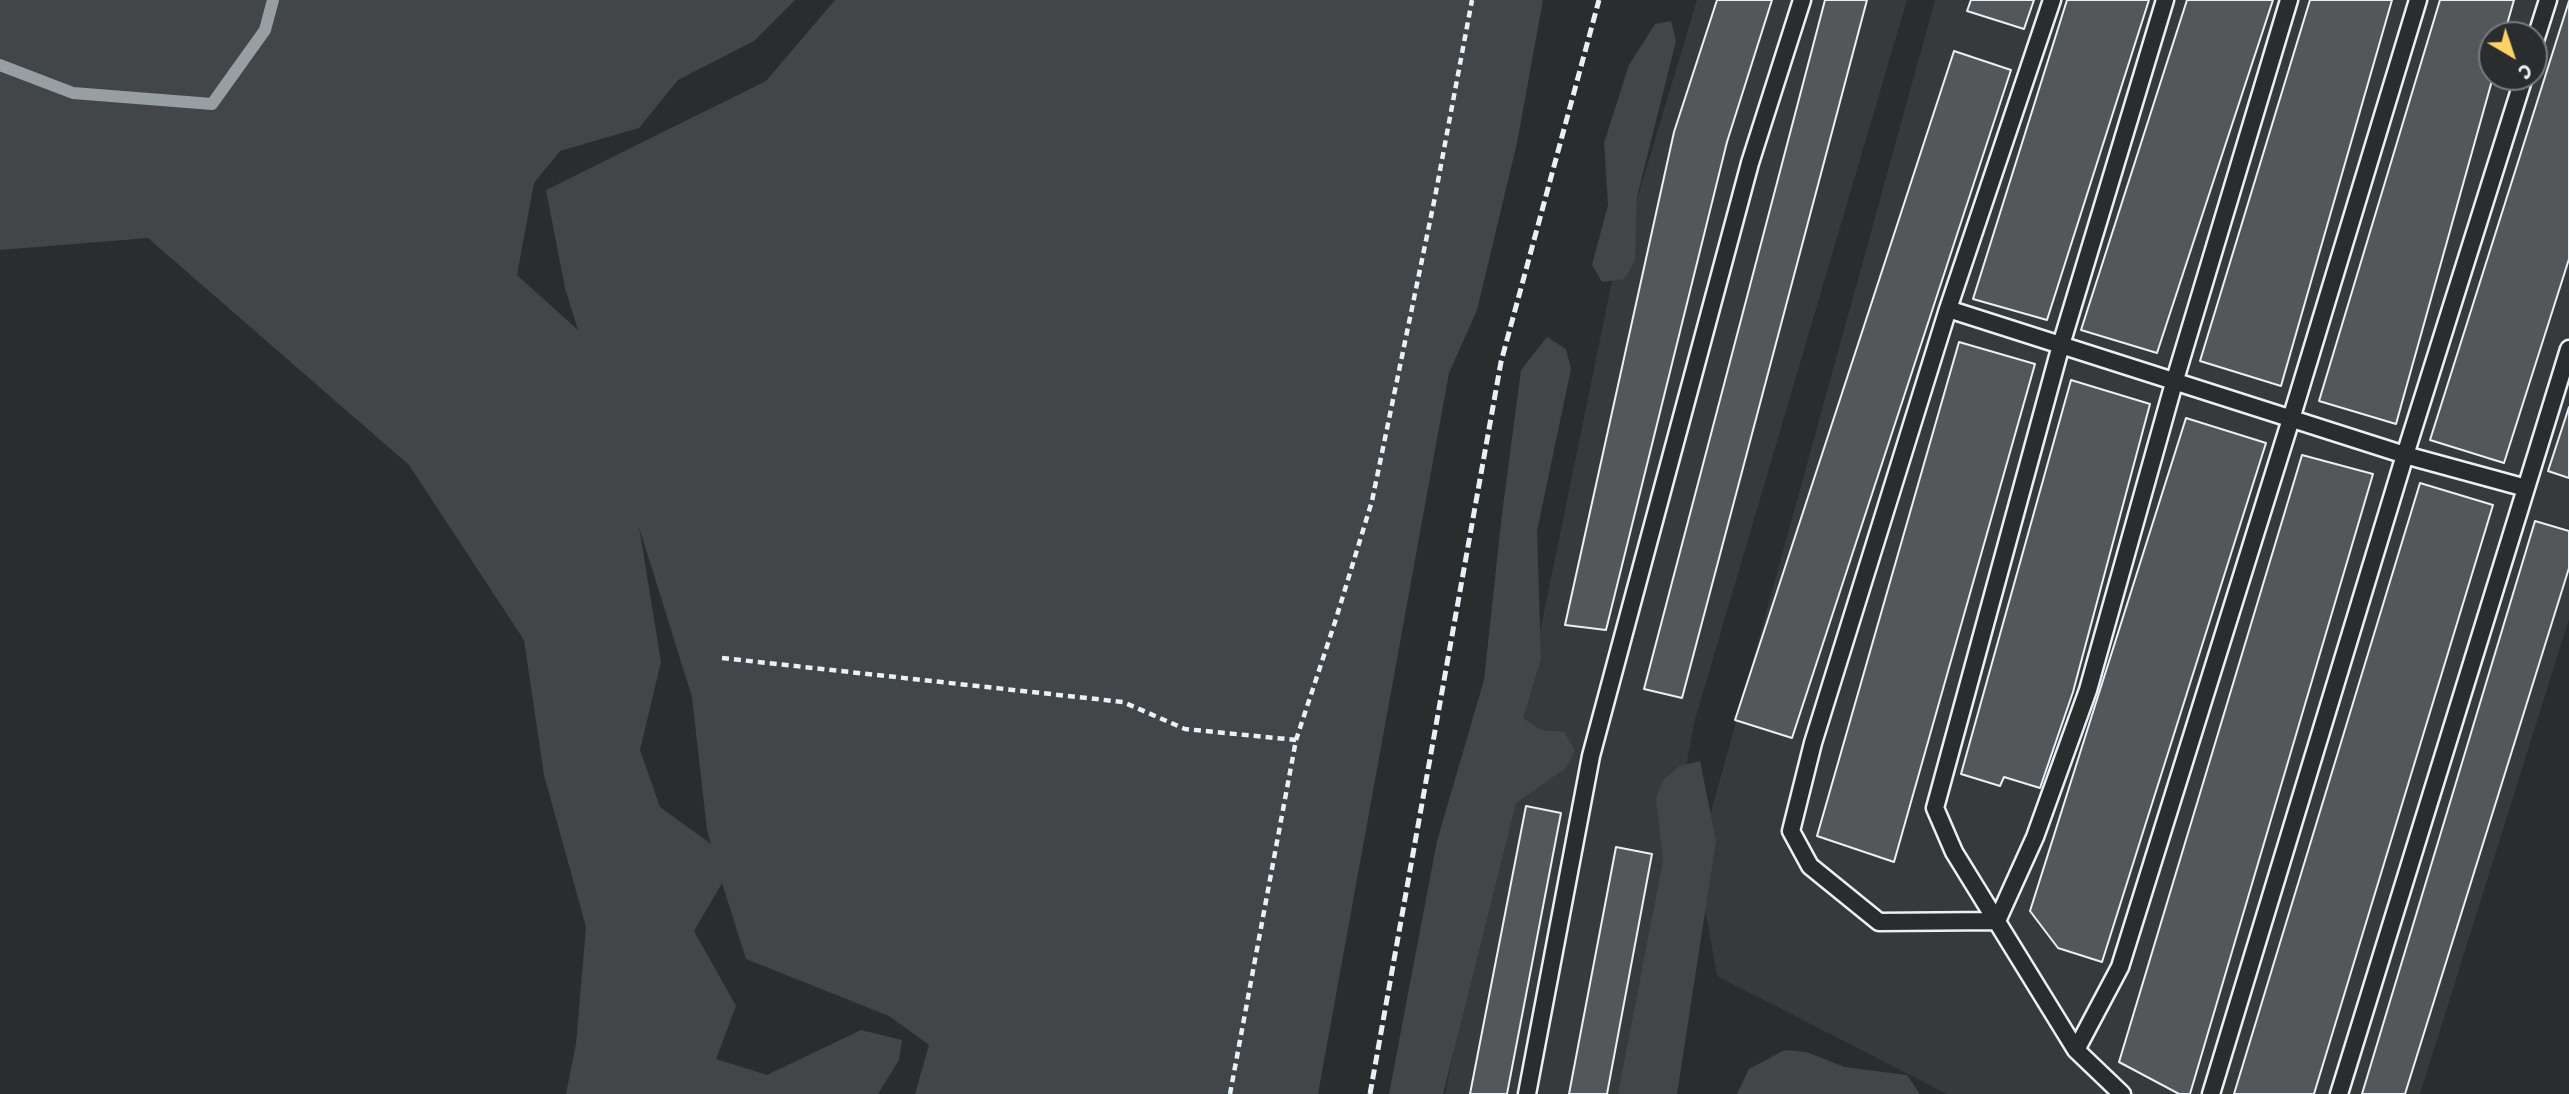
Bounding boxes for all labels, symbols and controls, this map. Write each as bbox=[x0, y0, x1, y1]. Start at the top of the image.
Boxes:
north arrow bbox=[2478, 21, 2548, 91]
text: С bbox=[2513, 58, 2538, 85]

